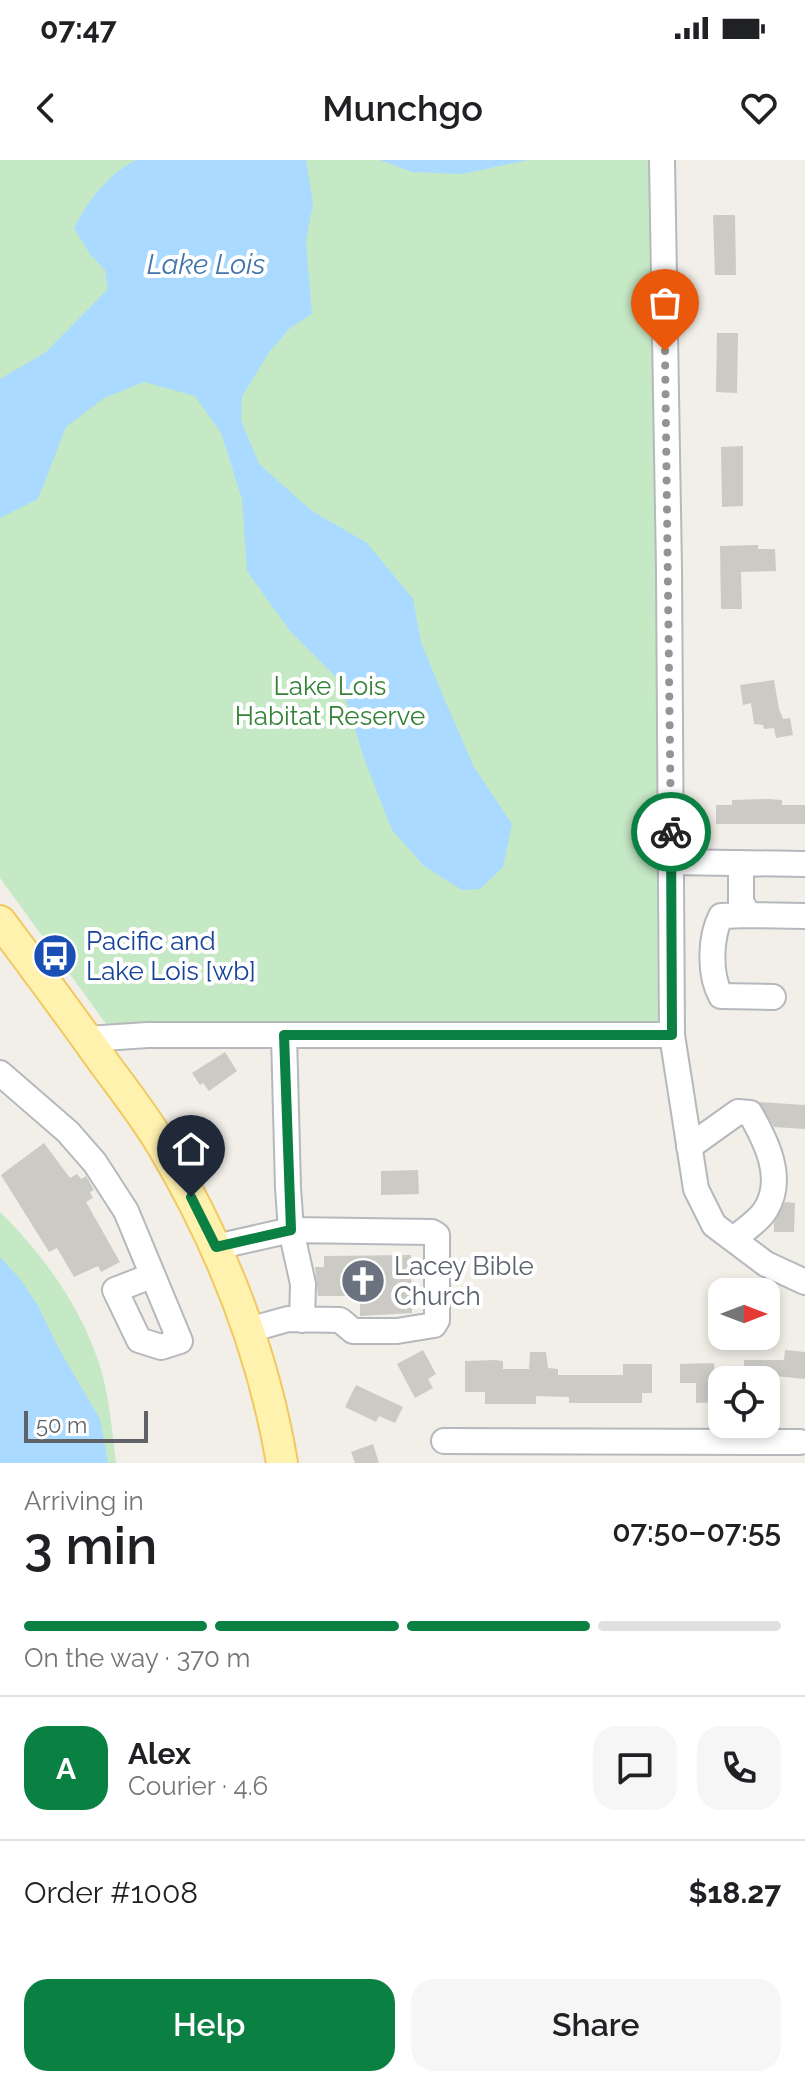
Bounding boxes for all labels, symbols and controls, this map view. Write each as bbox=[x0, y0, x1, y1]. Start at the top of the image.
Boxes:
text: 07:47 bbox=[40, 11, 117, 46]
icon: back bbox=[24, 86, 68, 130]
icon: heart bbox=[737, 86, 781, 130]
text: Munchgo bbox=[322, 87, 483, 129]
water label: Lake Lois bbox=[147, 248, 265, 281]
pin bbox=[631, 269, 699, 351]
icon: bag bbox=[643, 281, 687, 325]
park label: Lake Lois Habitat Reserve bbox=[235, 671, 425, 731]
courier bbox=[631, 792, 711, 872]
icon: bike bbox=[649, 810, 693, 854]
place label: Pacific and Lake Lois [wb] bbox=[86, 926, 256, 986]
bus stop icon: Pacific and Lake Lois [wb] bbox=[31, 932, 79, 980]
pin bbox=[157, 1115, 225, 1197]
icon: home bbox=[169, 1127, 213, 1171]
place label: Lacey Bible Church bbox=[394, 1251, 534, 1311]
church icon: Lacey Bible Church bbox=[339, 1257, 387, 1305]
north arrow bbox=[708, 1278, 780, 1350]
map controls bbox=[708, 1278, 780, 1438]
button: locate bbox=[708, 1366, 780, 1438]
scale bar bbox=[24, 1407, 148, 1443]
text: 50 m bbox=[36, 1412, 87, 1438]
text: Arriving in bbox=[24, 1486, 144, 1516]
text: 07:50–07:55 bbox=[612, 1514, 781, 1549]
text: 3 min bbox=[24, 1515, 157, 1576]
text: On the way · 370 m bbox=[24, 1643, 250, 1673]
button: chat bbox=[593, 1726, 677, 1810]
button: phone bbox=[697, 1726, 781, 1810]
text: Alex bbox=[128, 1736, 191, 1771]
text: A bbox=[56, 1751, 76, 1786]
text: Courier · 4.6 bbox=[128, 1771, 268, 1801]
text: Order #1008 bbox=[24, 1875, 198, 1910]
text: $18.27 bbox=[689, 1875, 781, 1910]
button: Help bbox=[24, 1979, 395, 2071]
button: Share bbox=[411, 1979, 781, 2071]

